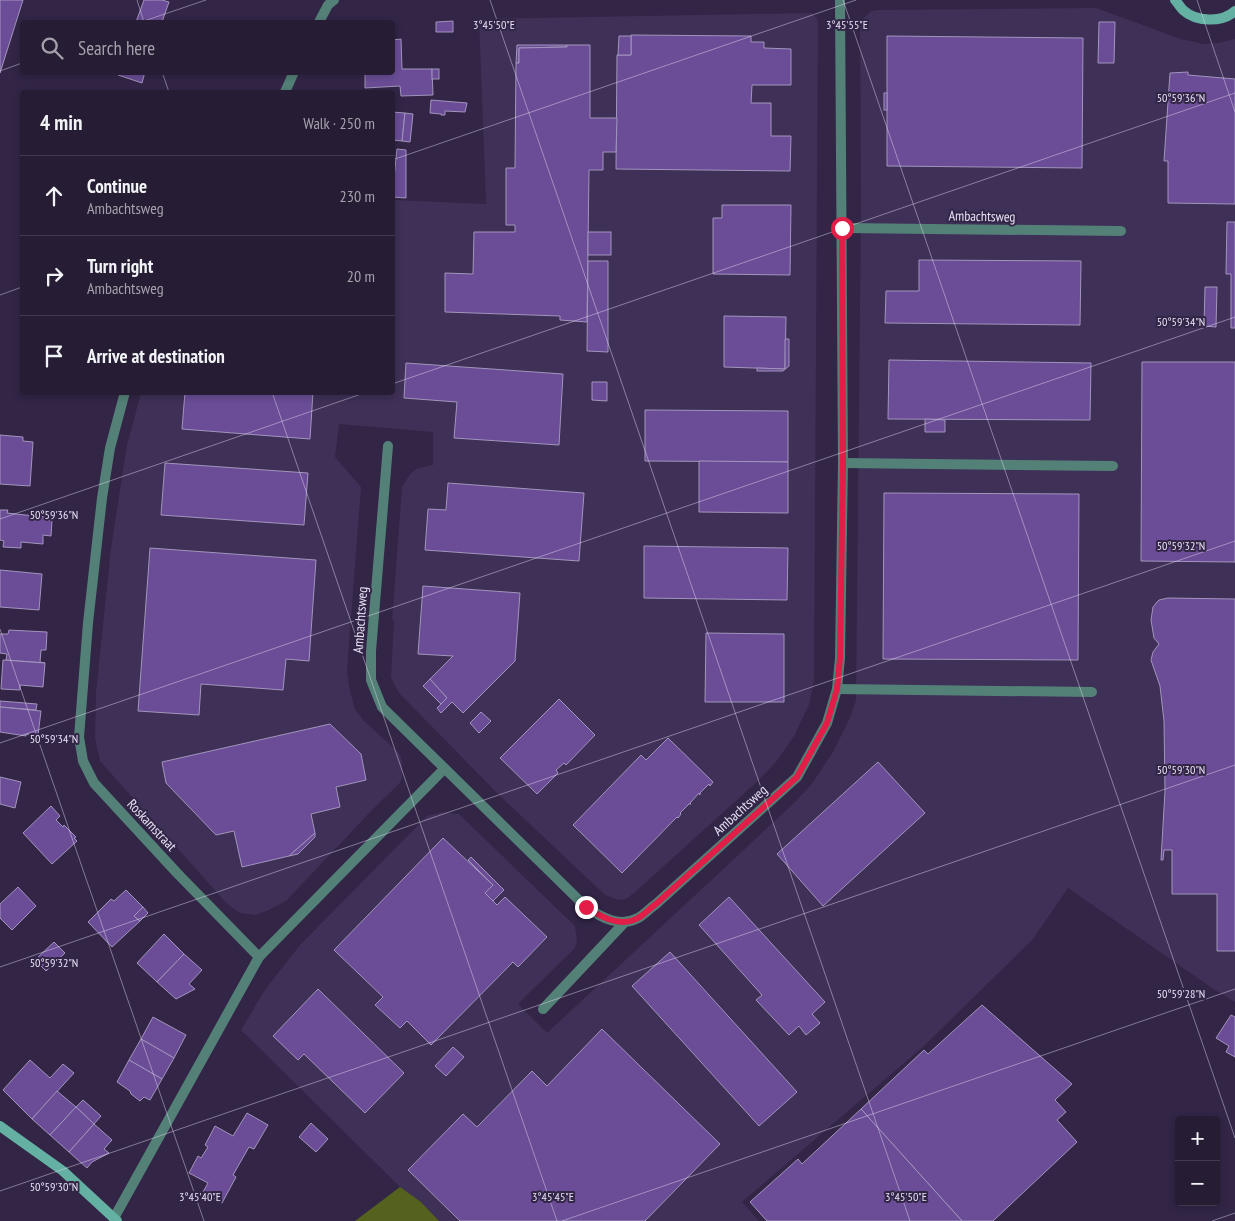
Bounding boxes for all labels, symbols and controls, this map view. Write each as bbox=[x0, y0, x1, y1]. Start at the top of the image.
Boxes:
text: 3°45'50"E bbox=[473, 17, 515, 32]
text: 3°45'55"E bbox=[826, 17, 868, 32]
search box bbox=[20, 20, 395, 75]
icon: search bbox=[38, 34, 66, 62]
text: Search here bbox=[78, 36, 155, 60]
text: 50°59'36"N bbox=[1157, 90, 1205, 105]
text: 4 min bbox=[40, 109, 82, 136]
text: Walk · 250 m bbox=[303, 113, 375, 133]
text: Continue bbox=[87, 174, 147, 198]
icon: ahead bbox=[40, 182, 68, 210]
text: 230 m bbox=[340, 186, 375, 206]
text: Ambachtsweg bbox=[87, 198, 164, 218]
street label: Ambachtsweg bbox=[948, 206, 1016, 226]
route start bbox=[831, 217, 854, 240]
text: Turn right bbox=[87, 254, 153, 278]
icon: right bbox=[40, 262, 68, 290]
text: 20 m bbox=[347, 266, 375, 286]
text: Ambachtsweg bbox=[87, 278, 164, 298]
text: 50°59'34"N bbox=[1157, 314, 1205, 329]
icon: arrive bbox=[40, 342, 68, 370]
text: Arrive at destination bbox=[87, 344, 225, 368]
text: 50°59'36"N bbox=[30, 507, 78, 522]
text: 50°59'32"N bbox=[1157, 538, 1205, 553]
street label: Ambachtsweg bbox=[349, 586, 371, 654]
text: 50°59'34"N bbox=[30, 731, 78, 746]
text: 50°59'30"N bbox=[1157, 762, 1205, 777]
street label: Ambachtsweg bbox=[709, 781, 771, 839]
street label: Roskamstraat bbox=[123, 795, 181, 855]
route end bbox=[575, 896, 598, 919]
text: 50°59'32"N bbox=[30, 955, 78, 970]
text: 50°59'28"N bbox=[1157, 986, 1205, 1001]
map controls bbox=[1175, 1116, 1220, 1206]
button: + bbox=[1175, 1116, 1220, 1161]
button: − bbox=[1175, 1161, 1220, 1206]
text: 50°59'30"N bbox=[30, 1179, 78, 1194]
text: 3°45'40"E bbox=[179, 1189, 221, 1204]
text: 3°45'45"E bbox=[532, 1189, 574, 1204]
text: 3°45'50"E bbox=[885, 1189, 927, 1204]

